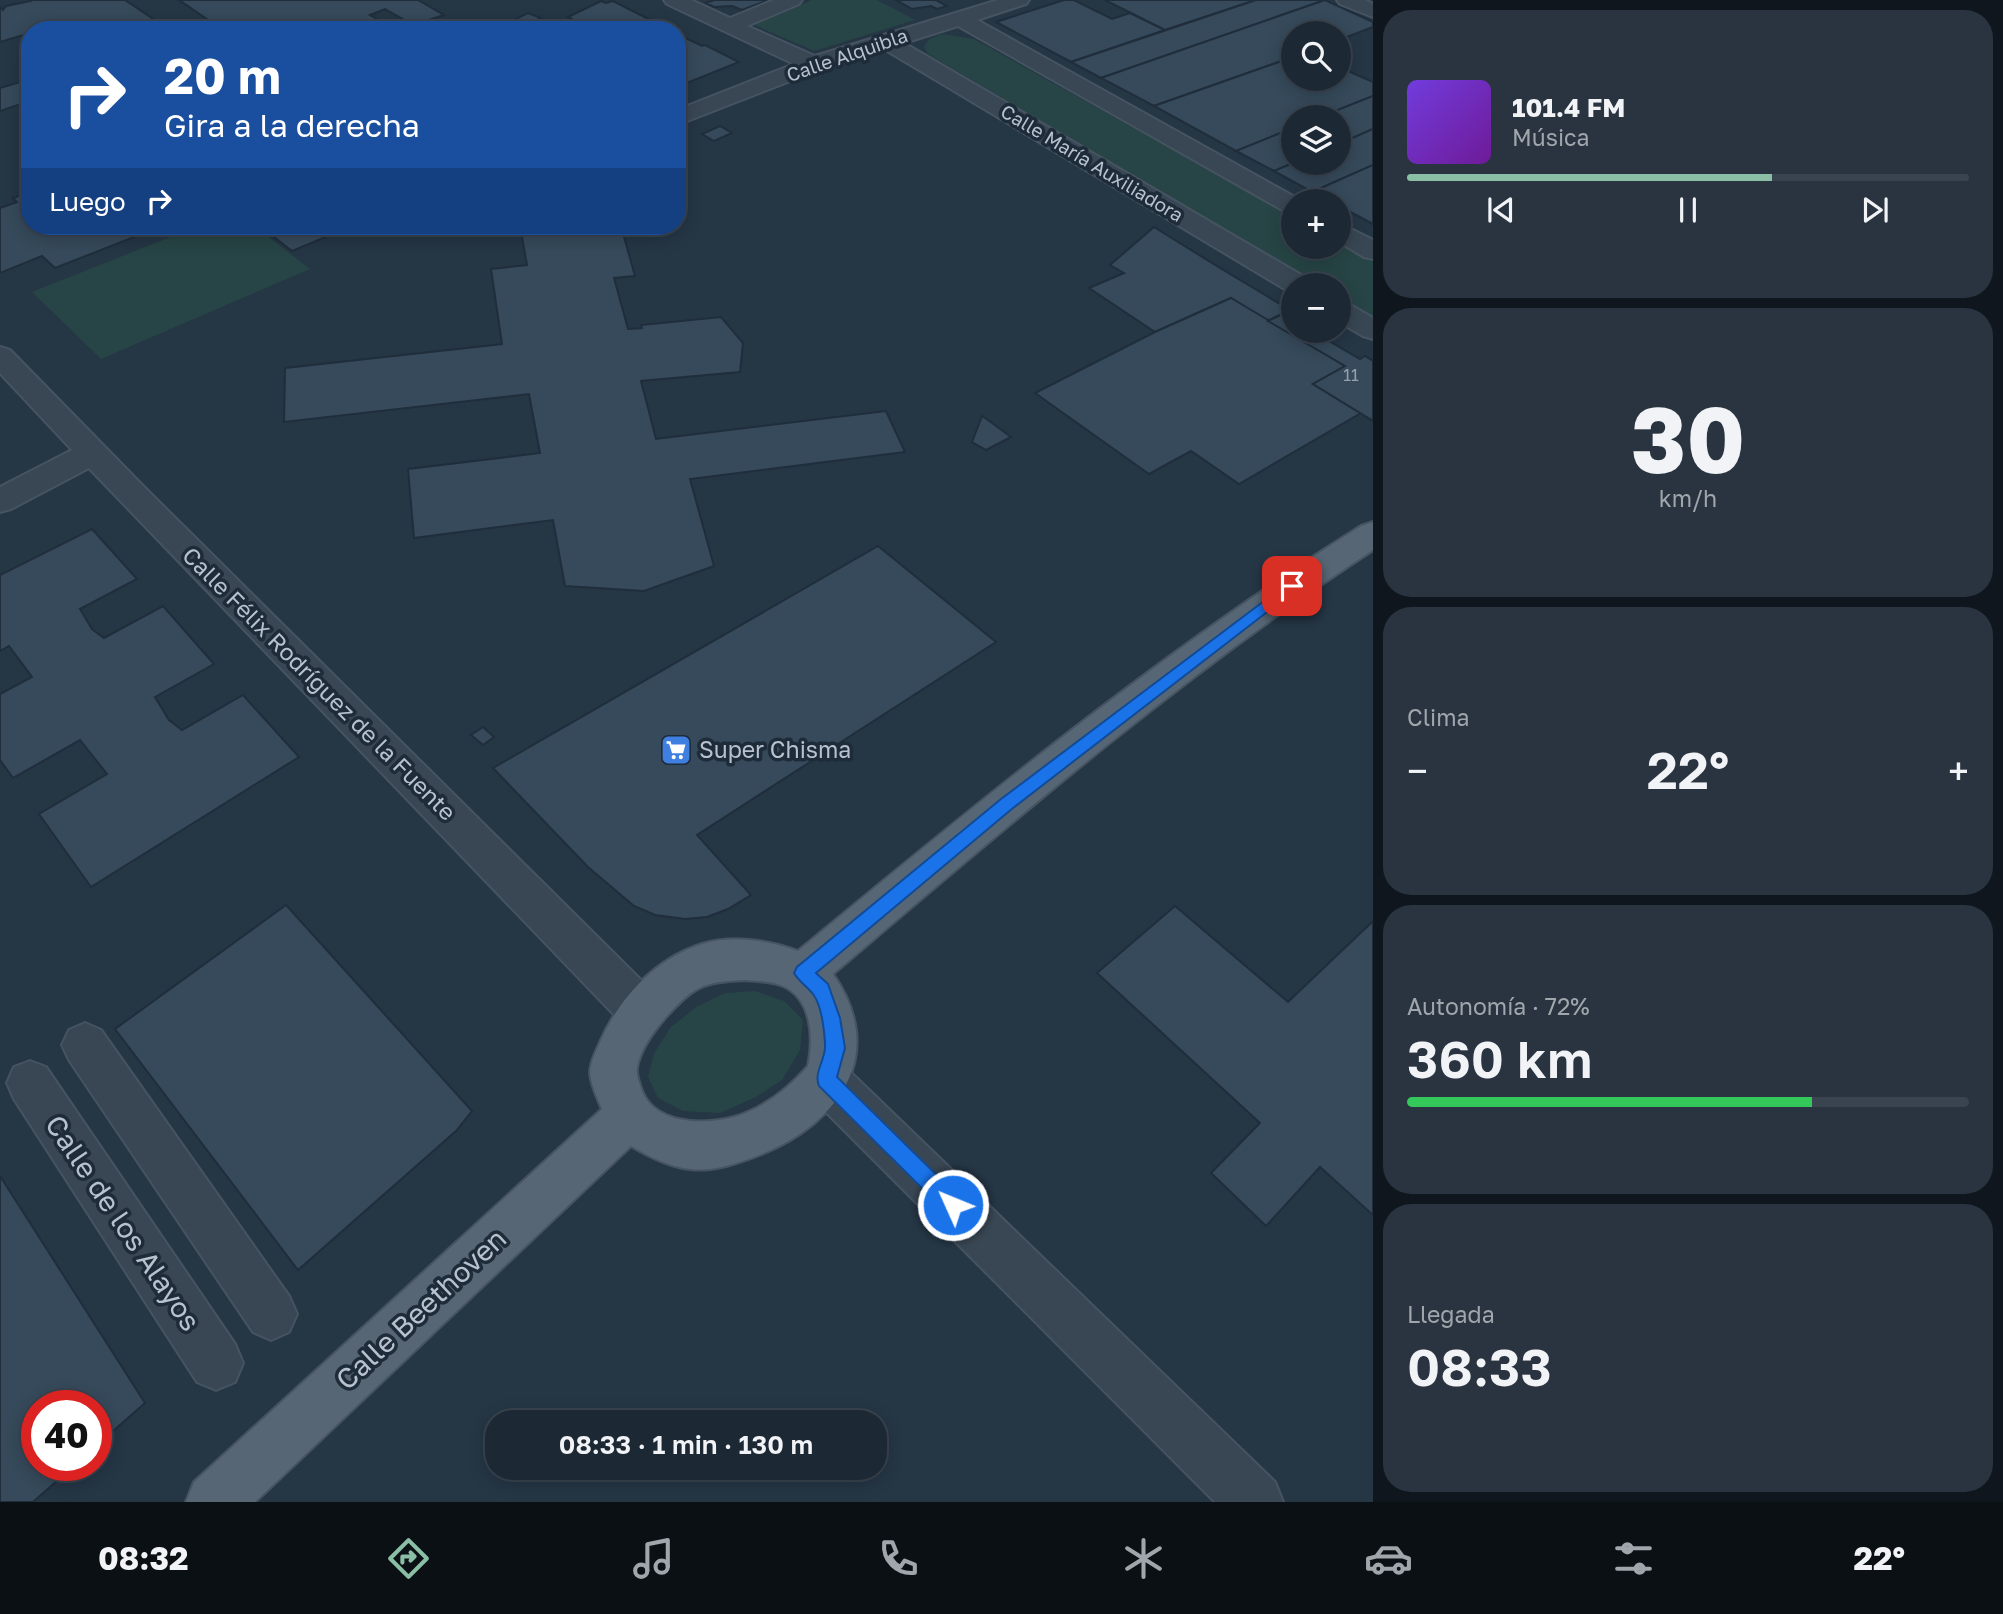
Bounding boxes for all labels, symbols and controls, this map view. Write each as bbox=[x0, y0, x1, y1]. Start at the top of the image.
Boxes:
map controls bbox=[1281, 21, 1351, 343]
button: search bbox=[1281, 21, 1351, 91]
street label: Calle Alquibla bbox=[783, 23, 910, 86]
text: 20 m bbox=[164, 46, 281, 105]
icon: right bbox=[49, 49, 140, 140]
text: 101.4 FM bbox=[1512, 92, 1625, 123]
street label: Calle María Auxiliadora bbox=[997, 99, 1188, 226]
button: layers bbox=[1281, 105, 1351, 175]
text: Gira a la derecha bbox=[164, 106, 420, 144]
text: Música bbox=[1512, 123, 1590, 151]
icon: right bbox=[140, 182, 178, 220]
text: Luego bbox=[49, 186, 126, 217]
button: + bbox=[1281, 189, 1351, 259]
icon: previous bbox=[1482, 191, 1520, 229]
icon: pause bbox=[1669, 191, 1707, 229]
icon: next bbox=[1856, 191, 1894, 229]
button: − bbox=[1281, 273, 1351, 343]
house number: 11 bbox=[1343, 365, 1359, 385]
text: 30 bbox=[1631, 384, 1745, 493]
text: km/h bbox=[1659, 484, 1717, 512]
street label: Calle Félix Rodríguez de la Fuente bbox=[177, 541, 462, 826]
pin bbox=[1262, 556, 1322, 616]
icon: arrive bbox=[1273, 567, 1311, 605]
text: Clima bbox=[1407, 703, 1470, 731]
supermarket icon: Super Chisma bbox=[659, 733, 693, 767]
place label: Super Chisma bbox=[699, 735, 851, 763]
text: 22° bbox=[1647, 738, 1729, 800]
text: − bbox=[1407, 748, 1428, 793]
text: + bbox=[1948, 748, 1969, 793]
text: Autonomía · 72% bbox=[1407, 992, 1590, 1020]
text: 360 km bbox=[1407, 1027, 1592, 1089]
street label: Calle de los Alayos bbox=[39, 1109, 208, 1337]
position arrow bbox=[916, 1168, 990, 1242]
street label: Calle Beethoven bbox=[329, 1221, 512, 1396]
text: Llegada bbox=[1407, 1300, 1495, 1328]
text: 08:33 bbox=[1407, 1335, 1552, 1397]
speed limit sign: 40 bbox=[21, 1390, 112, 1481]
text: 08:33 · 1 min · 130 m bbox=[559, 1429, 813, 1460]
icon: directions bbox=[384, 1534, 433, 1583]
icon: music bbox=[629, 1534, 678, 1583]
icon: phone bbox=[874, 1534, 923, 1583]
icon: climate bbox=[1119, 1534, 1168, 1583]
icon: car bbox=[1364, 1534, 1413, 1583]
icon: filters bbox=[1609, 1534, 1658, 1583]
text: 08:32 bbox=[98, 1539, 188, 1577]
text: 22° bbox=[1854, 1539, 1905, 1577]

